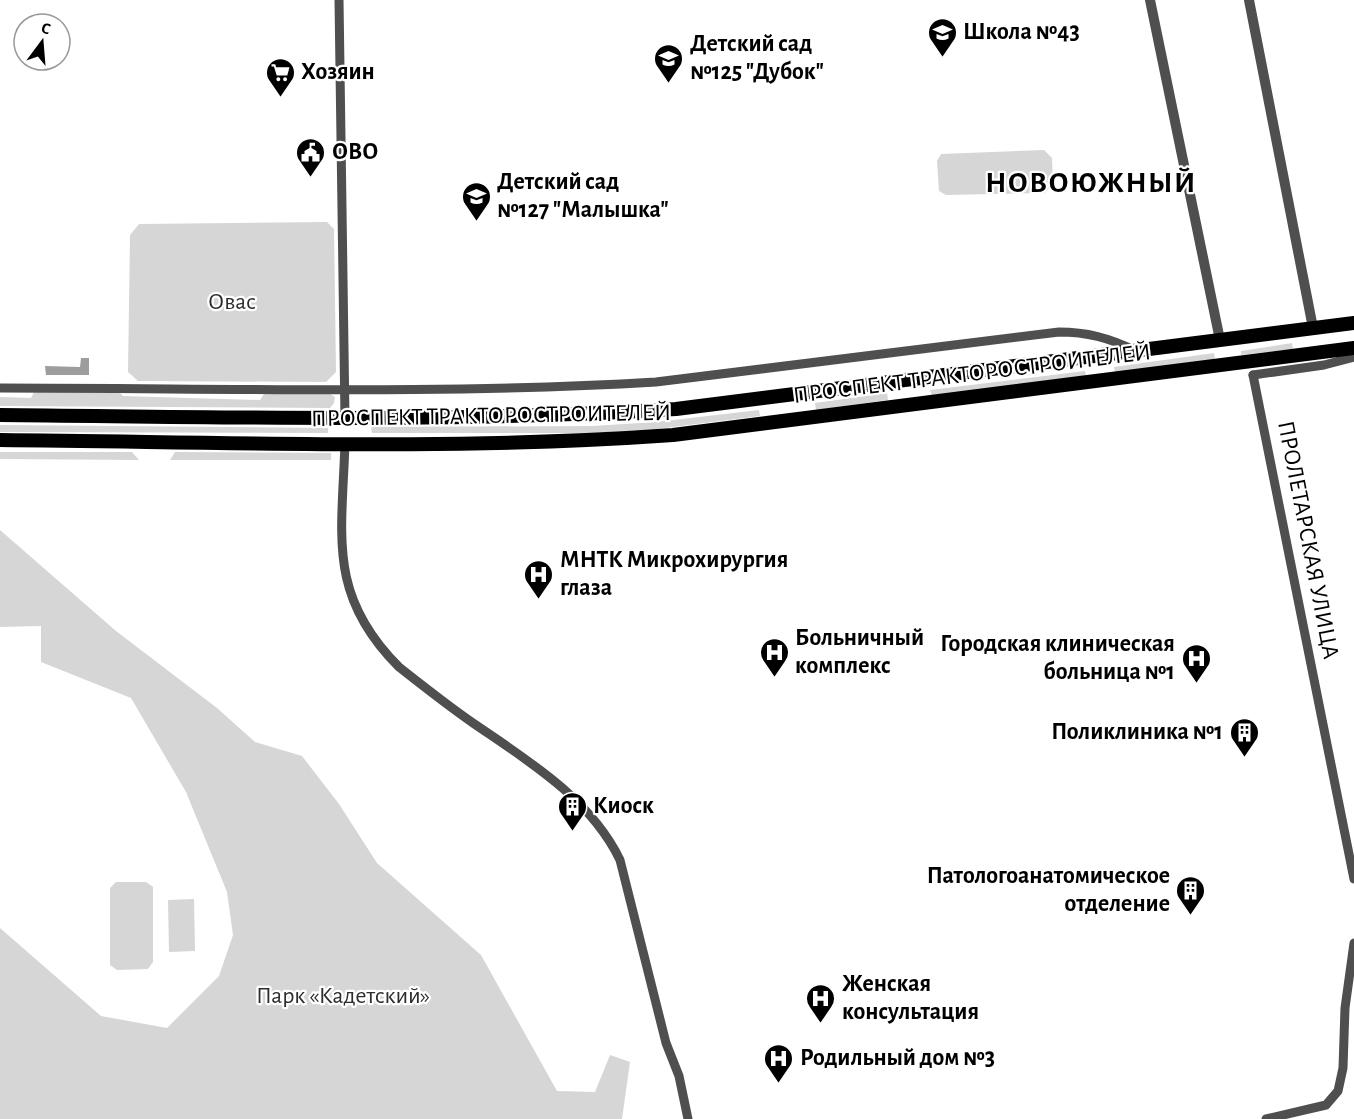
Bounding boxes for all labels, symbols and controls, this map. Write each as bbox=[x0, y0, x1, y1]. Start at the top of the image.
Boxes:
north arrow bbox=[12, 12, 72, 72]
school or university icon: Школа №43 bbox=[926, 16, 958, 58]
text: С bbox=[39, 20, 52, 37]
place label: Школа №43 bbox=[963, 20, 1080, 44]
place label: Детский сад №125 "Дубок" bbox=[690, 32, 824, 84]
school or university icon: Детский сад №125 "Дубок" bbox=[653, 42, 685, 84]
supermarket icon: Хозяин bbox=[264, 56, 296, 98]
place label: Хозяин bbox=[301, 60, 375, 84]
public building icon: ОВО bbox=[295, 136, 327, 178]
place label: ОВО bbox=[332, 140, 378, 164]
district label: НОВОЮЖНЫЙ bbox=[985, 167, 1197, 198]
place label: Детский сад №127 "Малышка" bbox=[497, 170, 669, 222]
school or university icon: Детский сад №127 "Малышка" bbox=[460, 180, 492, 222]
park label: Овас bbox=[208, 290, 256, 314]
street label: ПРОСПЕКТ ТРАКТОРОСТРОИТЕЛЕЙ bbox=[792, 340, 1152, 408]
street label: ПРОСПЕКТ ТРАКТОРОСТРОИТЕЛЕЙ bbox=[311, 401, 671, 431]
street label: ПРОЛЕТАРСКАЯ УЛИЦА bbox=[1273, 419, 1343, 661]
place label: МНТК Микрохирургия глаза bbox=[560, 548, 788, 600]
hospital icon: МНТК Микрохирургия глаза bbox=[523, 558, 555, 600]
place label: Больничный комплекс bbox=[795, 626, 924, 678]
place label: Городская клиническая больница №1 bbox=[940, 632, 1175, 684]
hospital icon: Больничный комплекс bbox=[758, 636, 790, 678]
hospital icon: Городская клиническая больница №1 bbox=[1180, 642, 1212, 684]
building icon: Поликлиника №1 bbox=[1228, 716, 1260, 758]
place label: Поликлиника №1 bbox=[1051, 720, 1223, 744]
building icon: Киоск bbox=[556, 790, 588, 832]
place label: Киоск bbox=[593, 794, 654, 818]
place label: Патологоанатомическое отделение bbox=[927, 864, 1170, 916]
building icon: Патологоанатомическое отделение bbox=[1175, 874, 1207, 916]
place label: Женская консультация bbox=[842, 972, 979, 1024]
hospital icon: Женская консультация bbox=[805, 982, 837, 1024]
park label: Парк «Кадетский» bbox=[256, 984, 430, 1008]
hospital icon: Родильный дом №3 bbox=[763, 1042, 795, 1084]
place label: Родильный дом №3 bbox=[800, 1046, 995, 1070]

